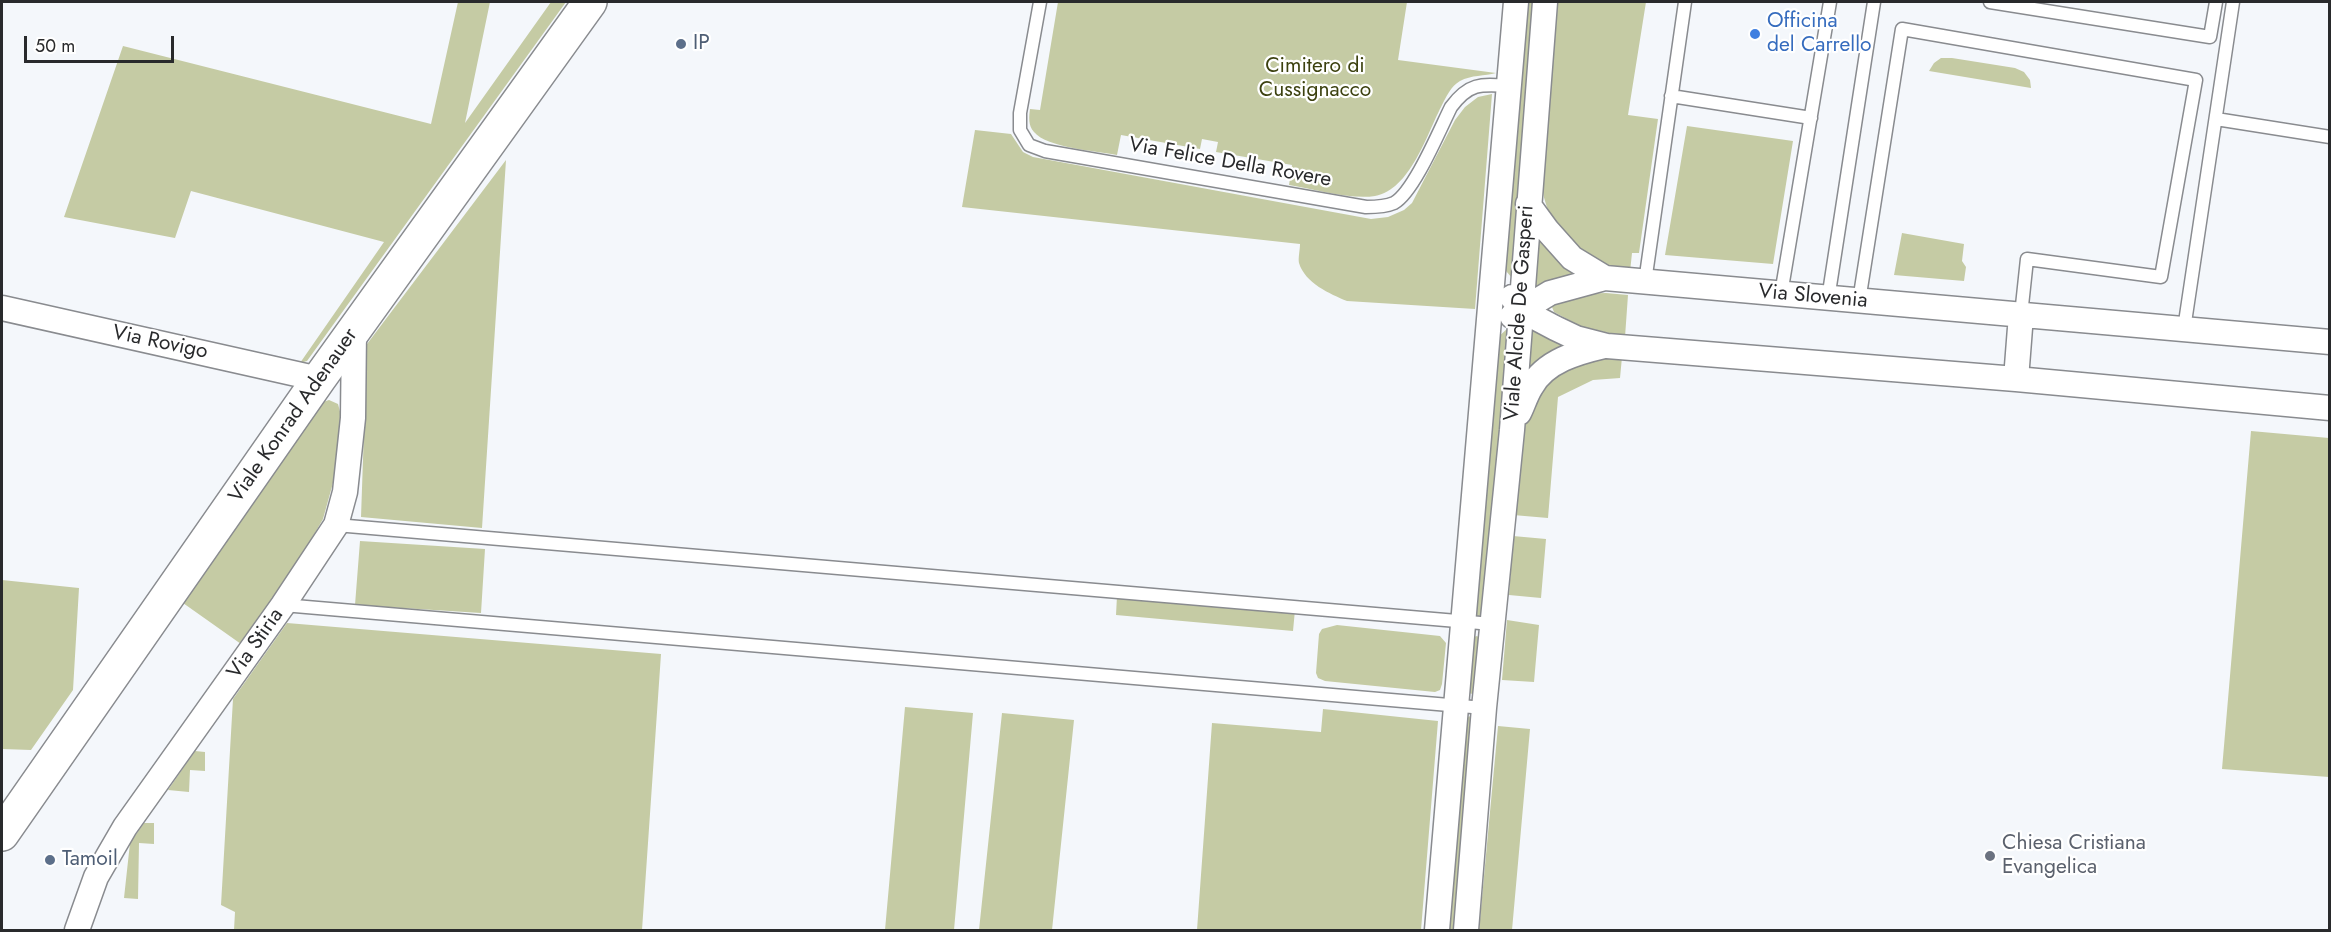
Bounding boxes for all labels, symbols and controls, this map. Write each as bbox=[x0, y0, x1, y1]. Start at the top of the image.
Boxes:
place label: Officina del Carrello bbox=[1767, 9, 1871, 59]
scale bar bbox=[27, 24, 177, 62]
marker: Officina del Carrello bbox=[1748, 27, 1762, 41]
place label: IP bbox=[693, 31, 710, 57]
text: 50 m bbox=[35, 33, 75, 59]
marker: IP bbox=[674, 37, 688, 51]
park label: Cimitero di Cussignacco bbox=[1259, 54, 1371, 104]
street label: Via Felice Della Rovere bbox=[1127, 133, 1333, 193]
street label: Viale Alcide De Gasperi bbox=[1500, 204, 1540, 422]
street label: Via Slovenia bbox=[1757, 280, 1869, 314]
street label: Via Rovigo bbox=[110, 321, 210, 365]
street label: Viale Konrad Adenauer bbox=[224, 324, 364, 508]
street label: Via Stiria bbox=[223, 604, 289, 684]
place label: Chiesa Cristiana Evangelica bbox=[2002, 831, 2146, 881]
place label: Tamoil bbox=[62, 847, 118, 873]
marker: Chiesa Cristiana Evangelica bbox=[1983, 849, 1997, 863]
marker: Tamoil bbox=[43, 853, 57, 867]

